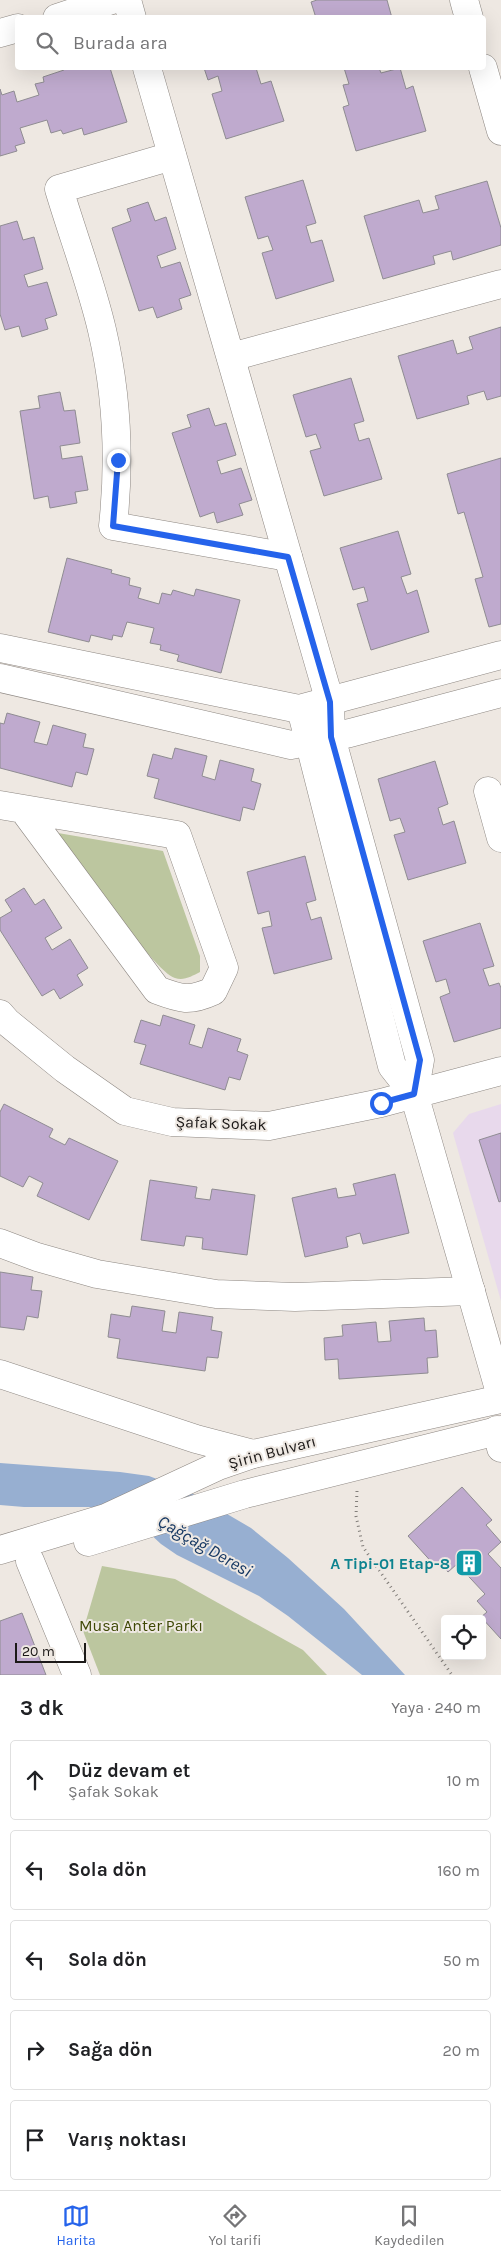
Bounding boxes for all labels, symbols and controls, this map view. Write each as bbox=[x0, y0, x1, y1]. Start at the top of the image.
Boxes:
search box bbox=[15, 15, 486, 70]
icon: search bbox=[33, 29, 61, 57]
text: Burada ara bbox=[73, 32, 168, 54]
route end bbox=[107, 449, 130, 472]
route start bbox=[370, 1092, 393, 1115]
street label: Şafak Sokak bbox=[175, 1112, 267, 1134]
street label: Şirin Bulvarı bbox=[226, 1431, 318, 1473]
water label: Çağçağ Deresi bbox=[154, 1510, 256, 1582]
building icon: A Tipi-01 Etap-8 bbox=[454, 1548, 484, 1578]
place label: A Tipi-01 Etap-8 bbox=[330, 1554, 450, 1573]
map controls bbox=[441, 1615, 486, 1660]
button: locate bbox=[441, 1615, 486, 1660]
park label: Musa Anter Parkı bbox=[79, 1616, 203, 1635]
scale bar bbox=[15, 1640, 86, 1663]
text: 20 m bbox=[22, 1643, 55, 1660]
text: 3 dk bbox=[20, 1696, 64, 1720]
text: Yaya · 240 m bbox=[391, 1698, 481, 1717]
text: Düz devam et bbox=[68, 1760, 190, 1782]
icon: ahead bbox=[21, 1766, 49, 1794]
text: 10 m bbox=[446, 1771, 480, 1790]
text: Şafak Sokak bbox=[68, 1782, 159, 1801]
icon: left bbox=[21, 1856, 49, 1884]
text: Sola dön bbox=[68, 1859, 147, 1881]
text: 160 m bbox=[437, 1861, 480, 1880]
icon: left bbox=[21, 1946, 49, 1974]
text: Sola dön bbox=[68, 1949, 147, 1971]
text: 50 m bbox=[443, 1951, 480, 1970]
icon: right bbox=[21, 2036, 49, 2064]
text: Sağa dön bbox=[68, 2039, 152, 2061]
text: 20 m bbox=[442, 2041, 480, 2060]
icon: arrive bbox=[21, 2126, 49, 2154]
text: Varış noktası bbox=[68, 2129, 187, 2151]
tab: Harita bbox=[56, 2202, 96, 2249]
tab: Yol tarifi bbox=[209, 2202, 261, 2249]
tab: Kaydedilen bbox=[374, 2202, 445, 2249]

